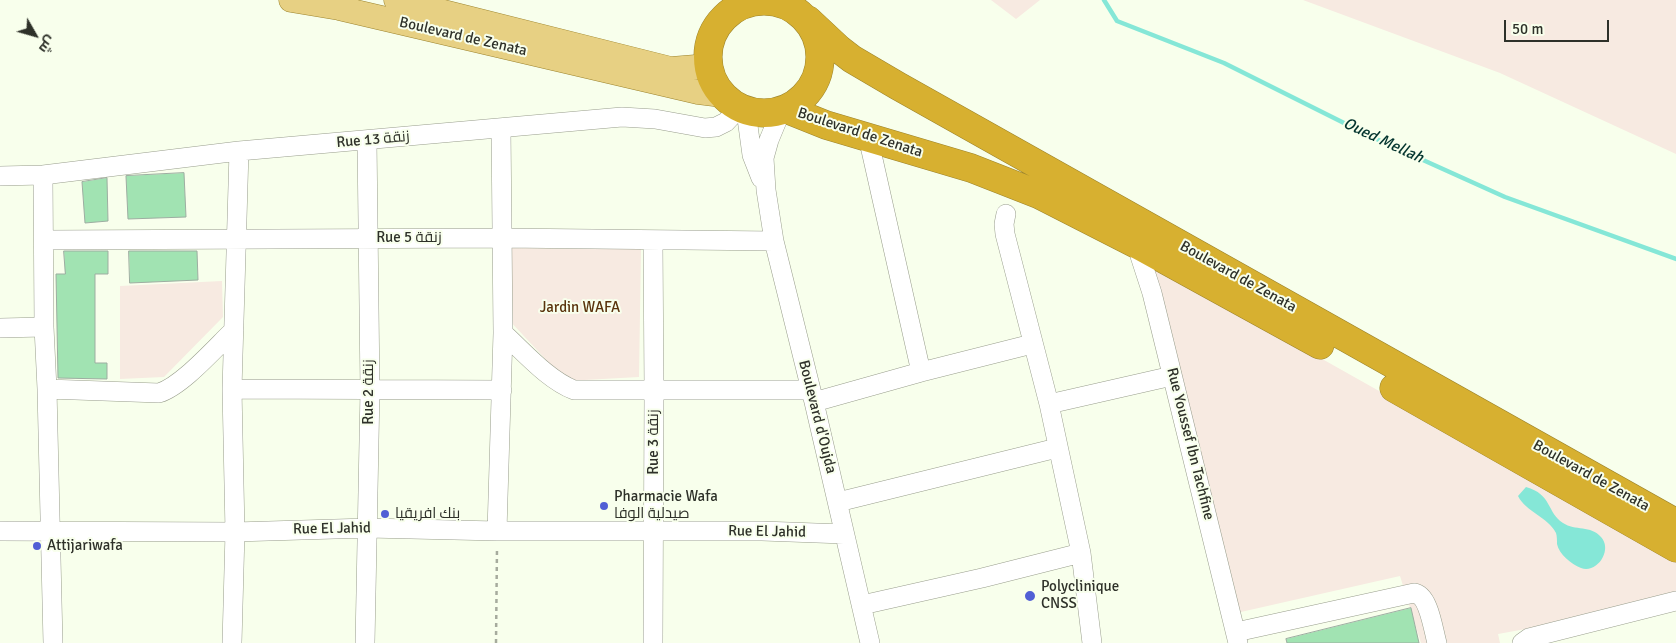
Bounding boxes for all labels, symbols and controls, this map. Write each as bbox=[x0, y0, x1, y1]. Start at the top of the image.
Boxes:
north arrow bbox=[10, 10, 60, 60]
scale bar bbox=[1506, 10, 1611, 42]
street label: Boulevard de Zenata bbox=[397, 14, 529, 60]
text: 50 m bbox=[1512, 20, 1543, 38]
text: ش bbox=[35, 32, 59, 57]
street label: Boulevard de Zenata bbox=[795, 104, 925, 162]
water label: Oued Mellah bbox=[1340, 114, 1426, 168]
street label: Rue 13 زنقة bbox=[336, 128, 410, 152]
street label: Rue 5 زنقة bbox=[376, 229, 442, 247]
street label: Boulevard de Zenata bbox=[1177, 237, 1299, 317]
park label: Jardin WAFA bbox=[540, 299, 620, 317]
street label: Boulevard d'Oujda bbox=[794, 358, 840, 476]
street label: Rue 2 زنقة bbox=[360, 359, 378, 425]
street label: Rue Youssef Ibn Tachfine bbox=[1162, 366, 1218, 522]
street label: Rue 3 زنقة bbox=[645, 409, 663, 475]
street label: Boulevard de Zenata bbox=[1530, 436, 1652, 516]
place label: Pharmacie Wafa صيدلية الوفا bbox=[614, 488, 718, 523]
marker: Pharmacie Wafa صيدلية الوفا bbox=[598, 500, 610, 512]
place label: بنك افريقيا bbox=[395, 505, 460, 523]
marker: بنك افريقيا bbox=[379, 508, 391, 520]
street label: Rue El Jahid bbox=[293, 519, 371, 539]
street label: Rue El Jahid bbox=[728, 522, 806, 542]
place label: Attijariwafa bbox=[47, 537, 123, 555]
marker: Attijariwafa bbox=[31, 540, 43, 552]
place label: Polyclinique CNSS bbox=[1041, 578, 1119, 613]
marker: Polyclinique CNSS bbox=[1023, 589, 1037, 603]

